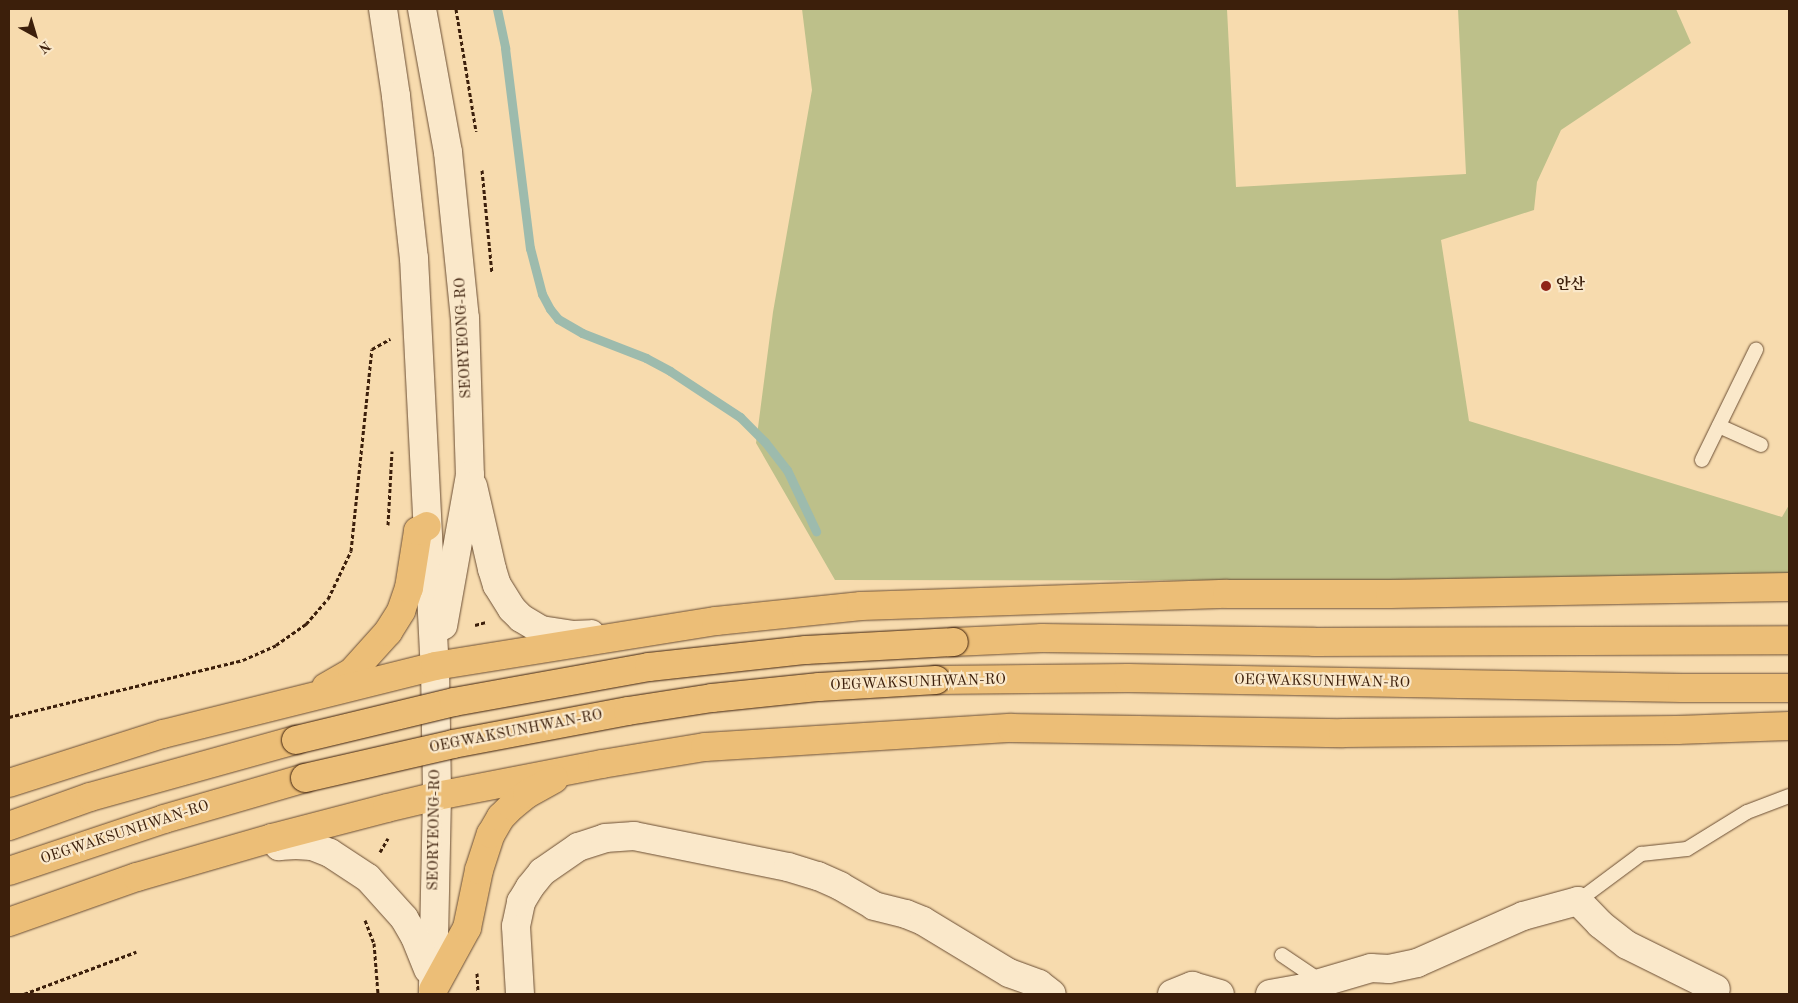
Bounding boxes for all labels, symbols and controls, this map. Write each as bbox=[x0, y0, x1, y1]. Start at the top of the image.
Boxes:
north arrow bbox=[10, 10, 60, 60]
text: N bbox=[36, 38, 53, 55]
street label: SEORYEONG-RO bbox=[452, 277, 476, 399]
place label: 안산 bbox=[1556, 277, 1585, 295]
marker: 안산 bbox=[1540, 280, 1552, 292]
street label: OEGWAKSUNHWAN-RO bbox=[830, 671, 1006, 695]
street label: OEGWAKSUNHWAN-RO bbox=[1234, 671, 1410, 693]
street label: OEGWAKSUNHWAN-RO bbox=[428, 706, 604, 758]
street label: SEORYEONG-RO bbox=[425, 769, 445, 891]
street label: OEGWAKSUNHWAN-RO bbox=[39, 797, 211, 869]

